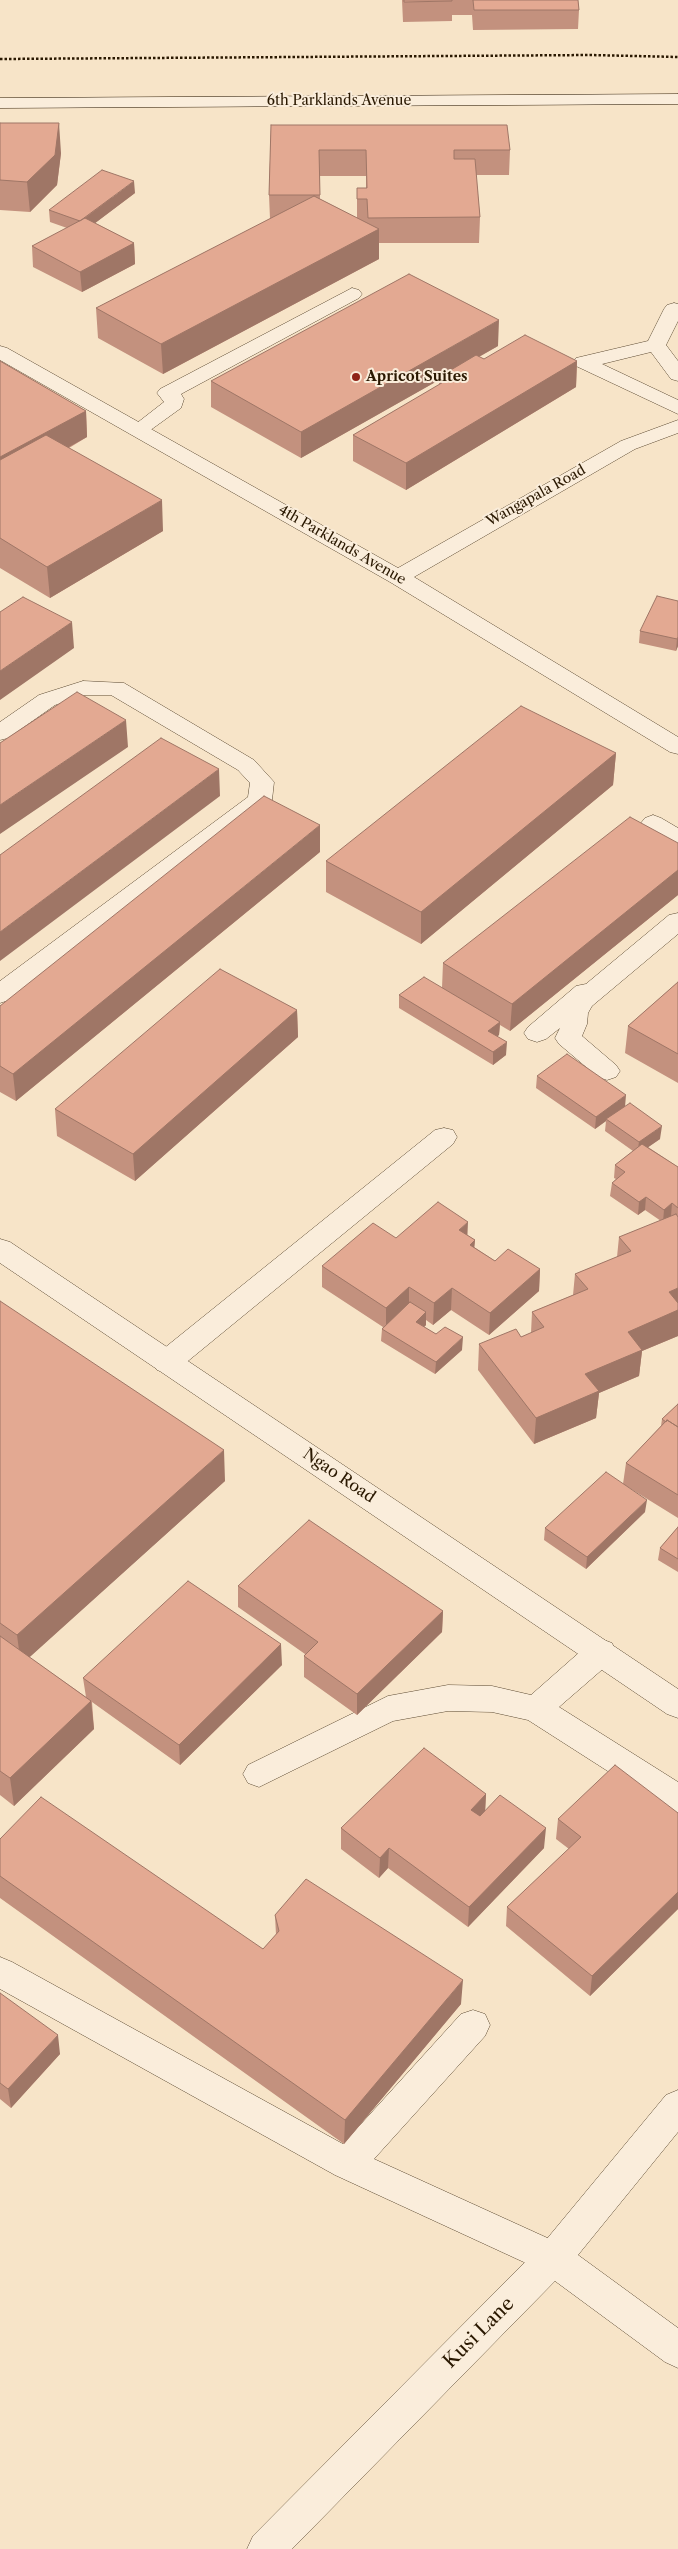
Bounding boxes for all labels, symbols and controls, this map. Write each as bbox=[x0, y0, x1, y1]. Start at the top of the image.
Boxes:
street label: 6th Parklands Avenue bbox=[267, 93, 411, 109]
place label: Apricot Suites bbox=[366, 369, 467, 385]
marker: Apricot Suites bbox=[350, 371, 362, 383]
street label: Wangapala Road bbox=[483, 462, 589, 530]
street label: 4th Parklands Avenue bbox=[275, 502, 409, 588]
street label: Ngao Road bbox=[299, 1445, 379, 1507]
street label: Kusi Lane bbox=[439, 2293, 519, 2373]

